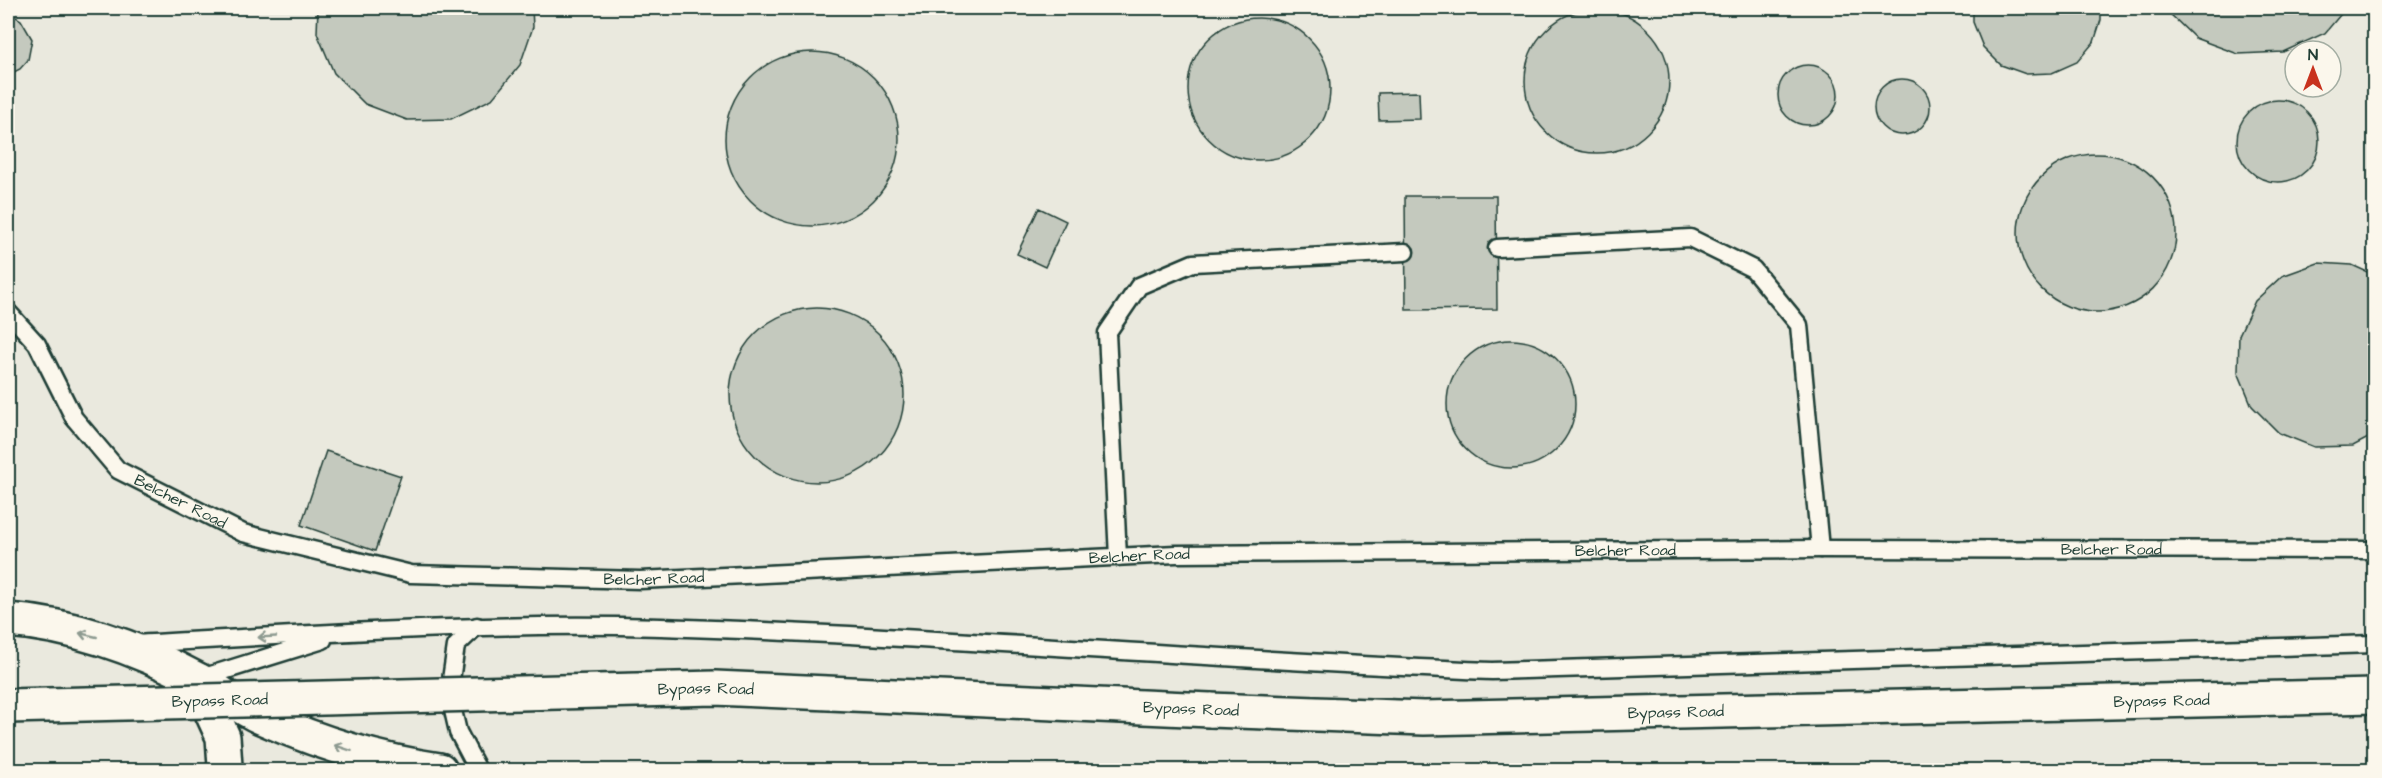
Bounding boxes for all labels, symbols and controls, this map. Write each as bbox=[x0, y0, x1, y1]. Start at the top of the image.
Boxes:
north arrow bbox=[2283, 39, 2343, 99]
text: N bbox=[2308, 44, 2318, 66]
street label: Belcher Road bbox=[130, 469, 231, 534]
street label: Belcher Road bbox=[2061, 538, 2162, 561]
street label: Belcher Road bbox=[1575, 539, 1676, 562]
street label: Belcher Road bbox=[1088, 543, 1190, 569]
street label: Belcher Road bbox=[603, 566, 705, 591]
one-way arrow bbox=[79, 629, 98, 641]
one-way arrow bbox=[257, 631, 277, 642]
street label: Bypass Road bbox=[657, 677, 754, 701]
street label: Bypass Road bbox=[171, 688, 268, 714]
street label: Bypass Road bbox=[2113, 689, 2210, 714]
street label: Bypass Road bbox=[1142, 696, 1240, 723]
street label: Bypass Road bbox=[1627, 700, 1724, 725]
one-way arrow bbox=[334, 742, 353, 753]

